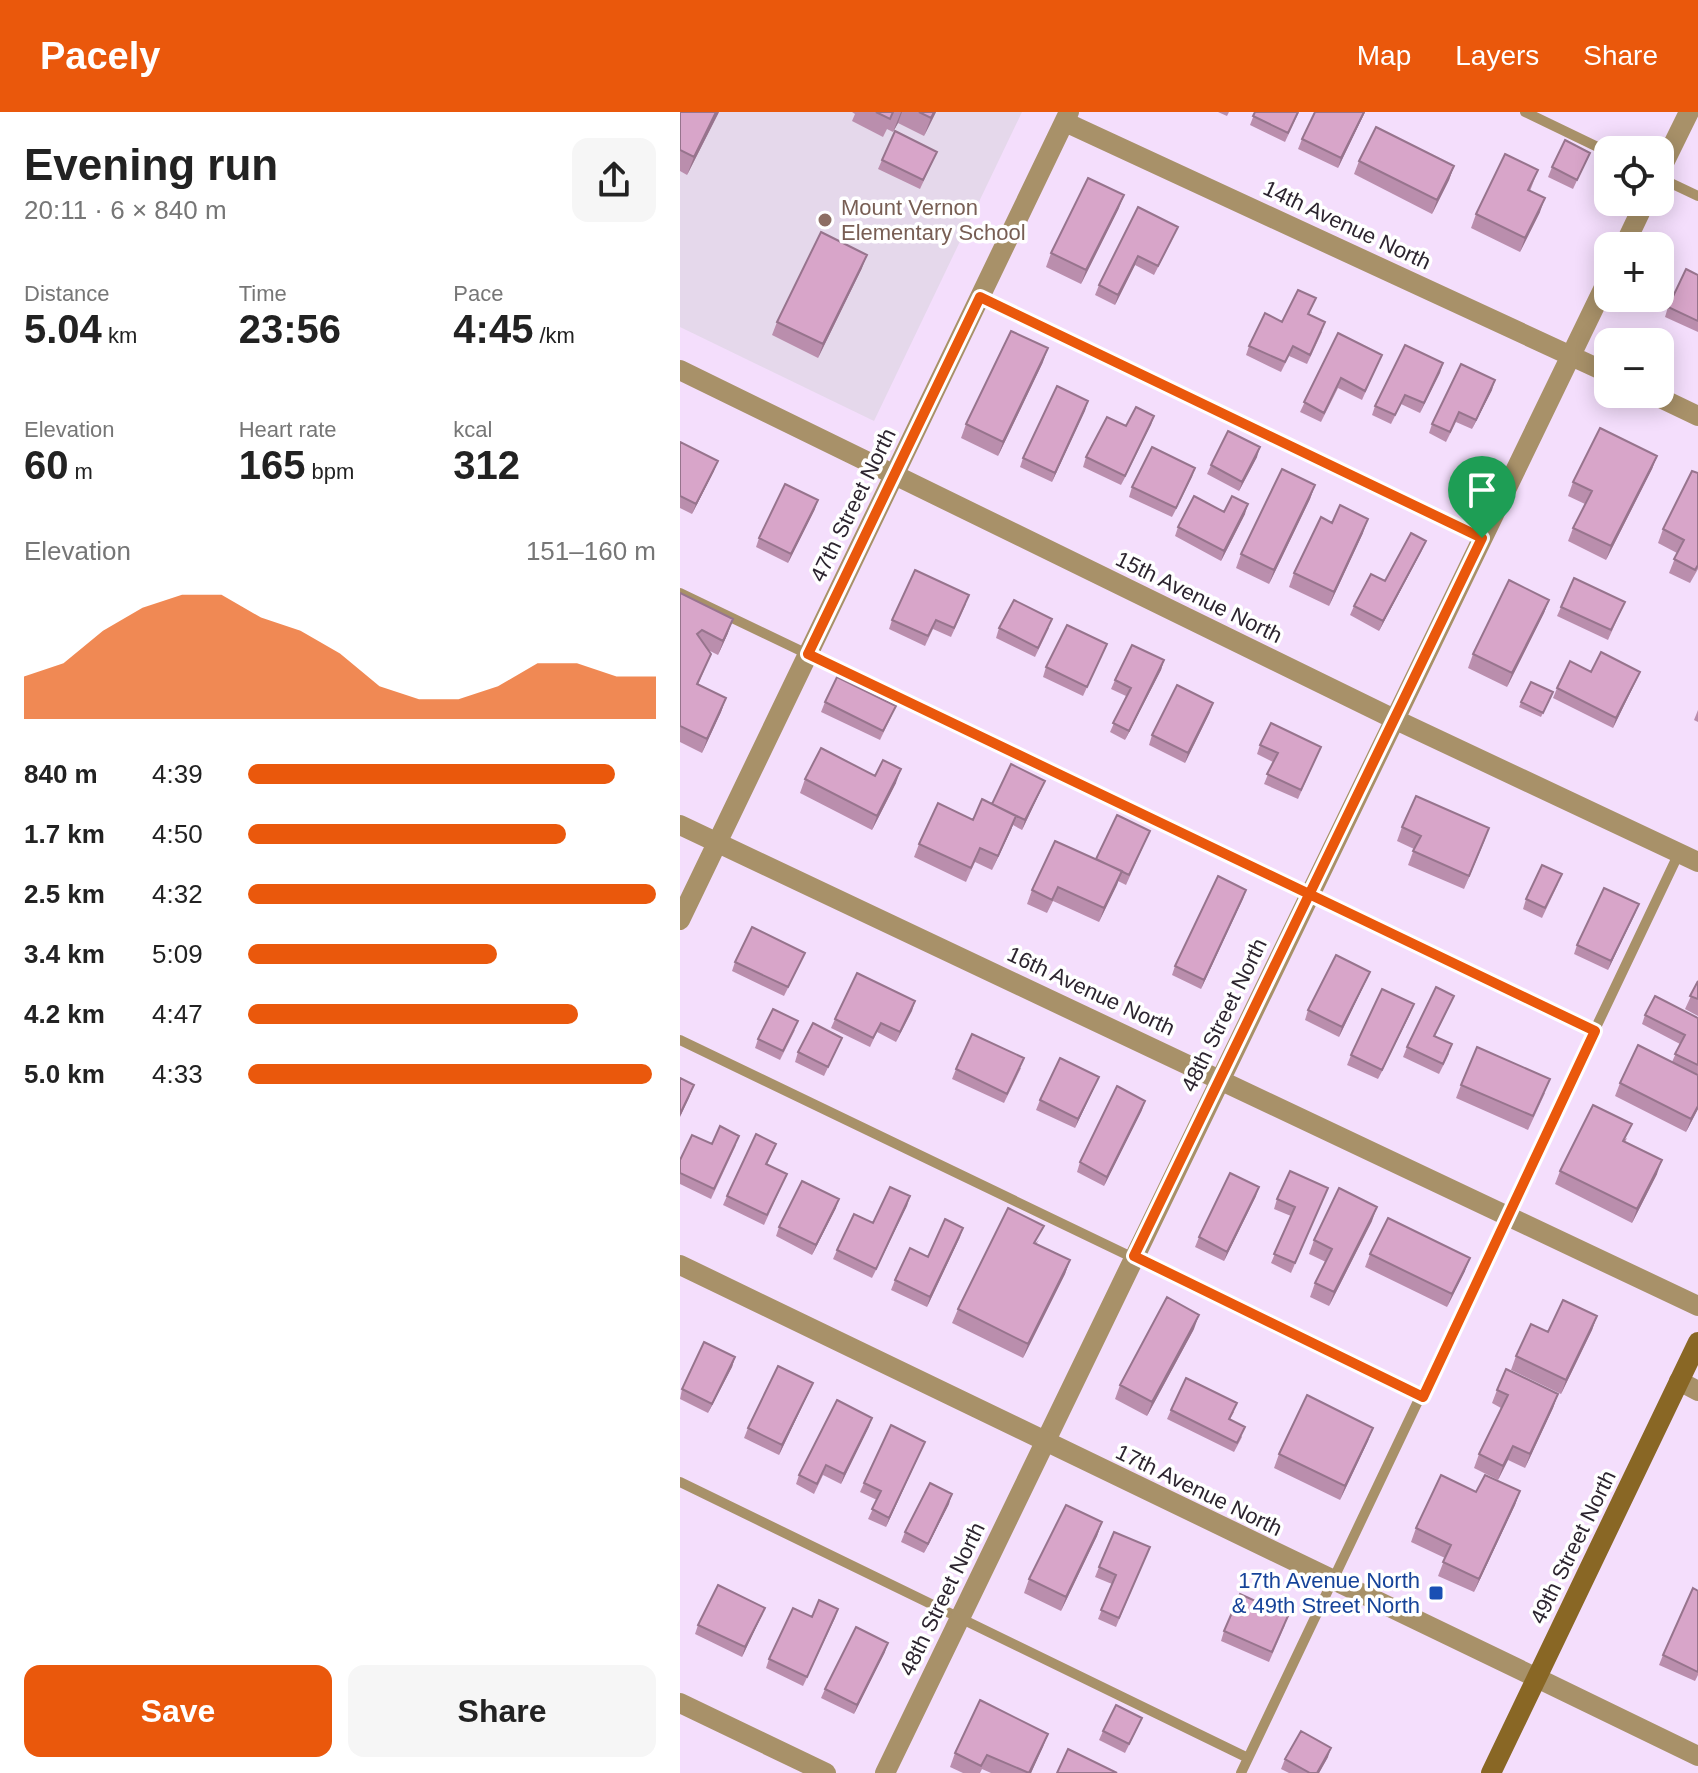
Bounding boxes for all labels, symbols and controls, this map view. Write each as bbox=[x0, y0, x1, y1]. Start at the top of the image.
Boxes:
text: Pacely bbox=[40, 35, 160, 77]
text: Map bbox=[1357, 40, 1411, 71]
text: Layers bbox=[1455, 40, 1539, 71]
text: Share bbox=[1583, 40, 1658, 71]
map controls bbox=[1594, 136, 1674, 408]
button: locate bbox=[1594, 136, 1674, 216]
button: share bbox=[572, 138, 656, 222]
text: Evening run bbox=[24, 140, 278, 189]
street label: 14th Avenue North bbox=[1259, 175, 1435, 275]
text: 20:11 · 6 × 840 m bbox=[24, 195, 227, 225]
place label: Mount Vernon Elementary School bbox=[841, 195, 1026, 245]
marker: Mount Vernon Elementary School bbox=[816, 211, 834, 229]
button: + bbox=[1594, 232, 1674, 312]
text: Distance bbox=[24, 281, 110, 306]
text: Time bbox=[239, 281, 287, 306]
text: Pace bbox=[453, 281, 503, 306]
text: 5.04 bbox=[24, 307, 102, 351]
text: 23:56 bbox=[239, 307, 341, 351]
text: 4:45 bbox=[453, 307, 533, 351]
text: km bbox=[102, 323, 137, 348]
text: /km bbox=[533, 323, 575, 348]
button: − bbox=[1594, 328, 1674, 408]
text: Elevation bbox=[24, 417, 115, 442]
text: Heart rate bbox=[239, 417, 336, 442]
text: kcal bbox=[453, 417, 492, 442]
street label: 47th Street North bbox=[805, 424, 901, 586]
text: 60 bbox=[24, 443, 69, 487]
text: 165 bbox=[239, 443, 305, 487]
text: 312 bbox=[453, 443, 520, 487]
pin bbox=[1448, 456, 1516, 538]
text: m bbox=[69, 459, 93, 484]
text: bpm bbox=[305, 459, 354, 484]
icon: arrive bbox=[1460, 468, 1504, 512]
text: Elevation bbox=[24, 536, 131, 566]
text: 151–160 m bbox=[526, 536, 656, 566]
street label: 15th Avenue North bbox=[1112, 546, 1286, 648]
text: 840 m bbox=[24, 759, 98, 789]
text: 4:39 bbox=[152, 759, 203, 789]
text: 1.7 km bbox=[24, 819, 105, 849]
text: 4:50 bbox=[152, 819, 203, 849]
text: 2.5 km bbox=[24, 879, 105, 909]
text: 4:32 bbox=[152, 879, 203, 909]
street label: 48th Street North bbox=[1176, 934, 1272, 1096]
text: 3.4 km bbox=[24, 939, 105, 969]
text: 5:09 bbox=[152, 939, 203, 969]
street label: 16th Avenue North bbox=[1003, 941, 1179, 1041]
text: 4.2 km bbox=[24, 999, 105, 1029]
text: 4:47 bbox=[152, 999, 203, 1029]
text: 5.0 km bbox=[24, 1059, 105, 1089]
text: 4:33 bbox=[152, 1059, 203, 1089]
street label: 17th Avenue North bbox=[1112, 1439, 1286, 1541]
street label: 49th Street North bbox=[1525, 1466, 1621, 1628]
street label: 48th Street North bbox=[894, 1518, 990, 1680]
place label: 17th Avenue North & 49th Street North bbox=[1232, 1568, 1420, 1618]
marker: 17th Avenue North & 49th Street North bbox=[1427, 1584, 1445, 1602]
button: Save bbox=[24, 1665, 332, 1757]
button: Share bbox=[348, 1665, 656, 1757]

